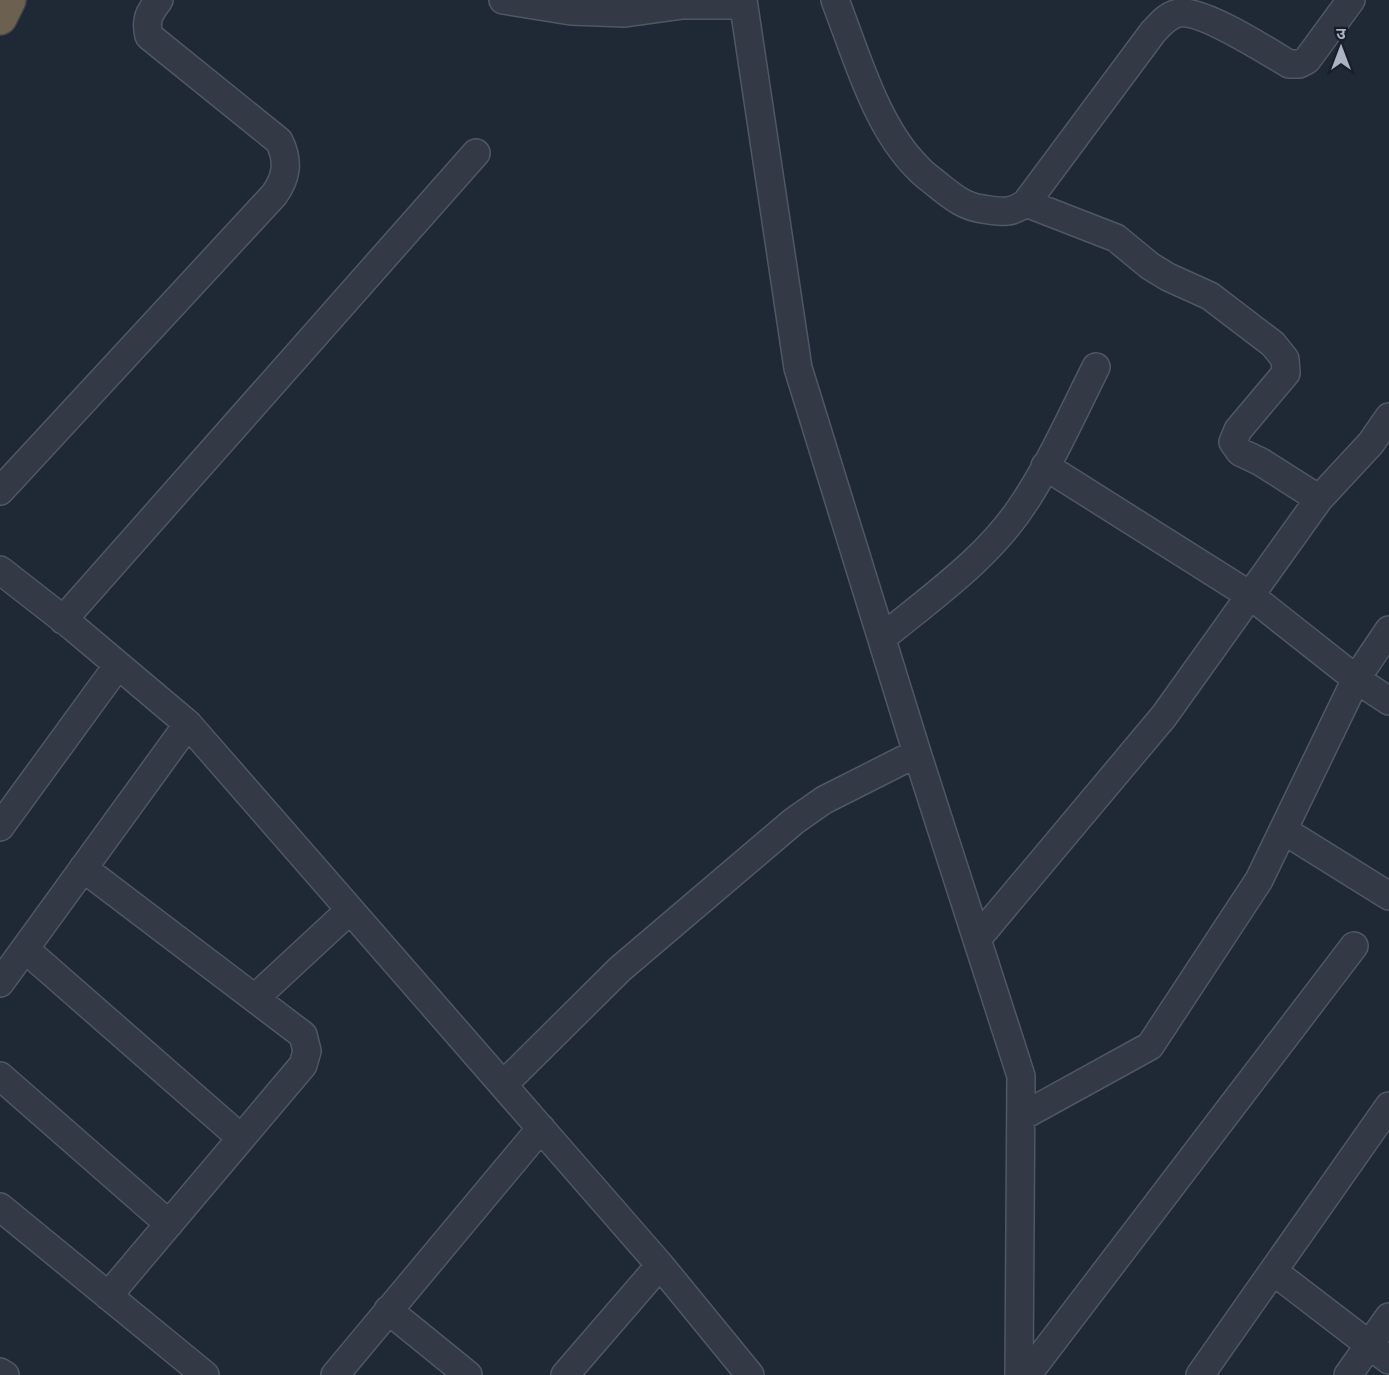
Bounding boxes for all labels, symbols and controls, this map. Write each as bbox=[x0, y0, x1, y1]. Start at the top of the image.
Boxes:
north arrow bbox=[1311, 18, 1371, 78]
text: उ bbox=[1336, 22, 1346, 44]

